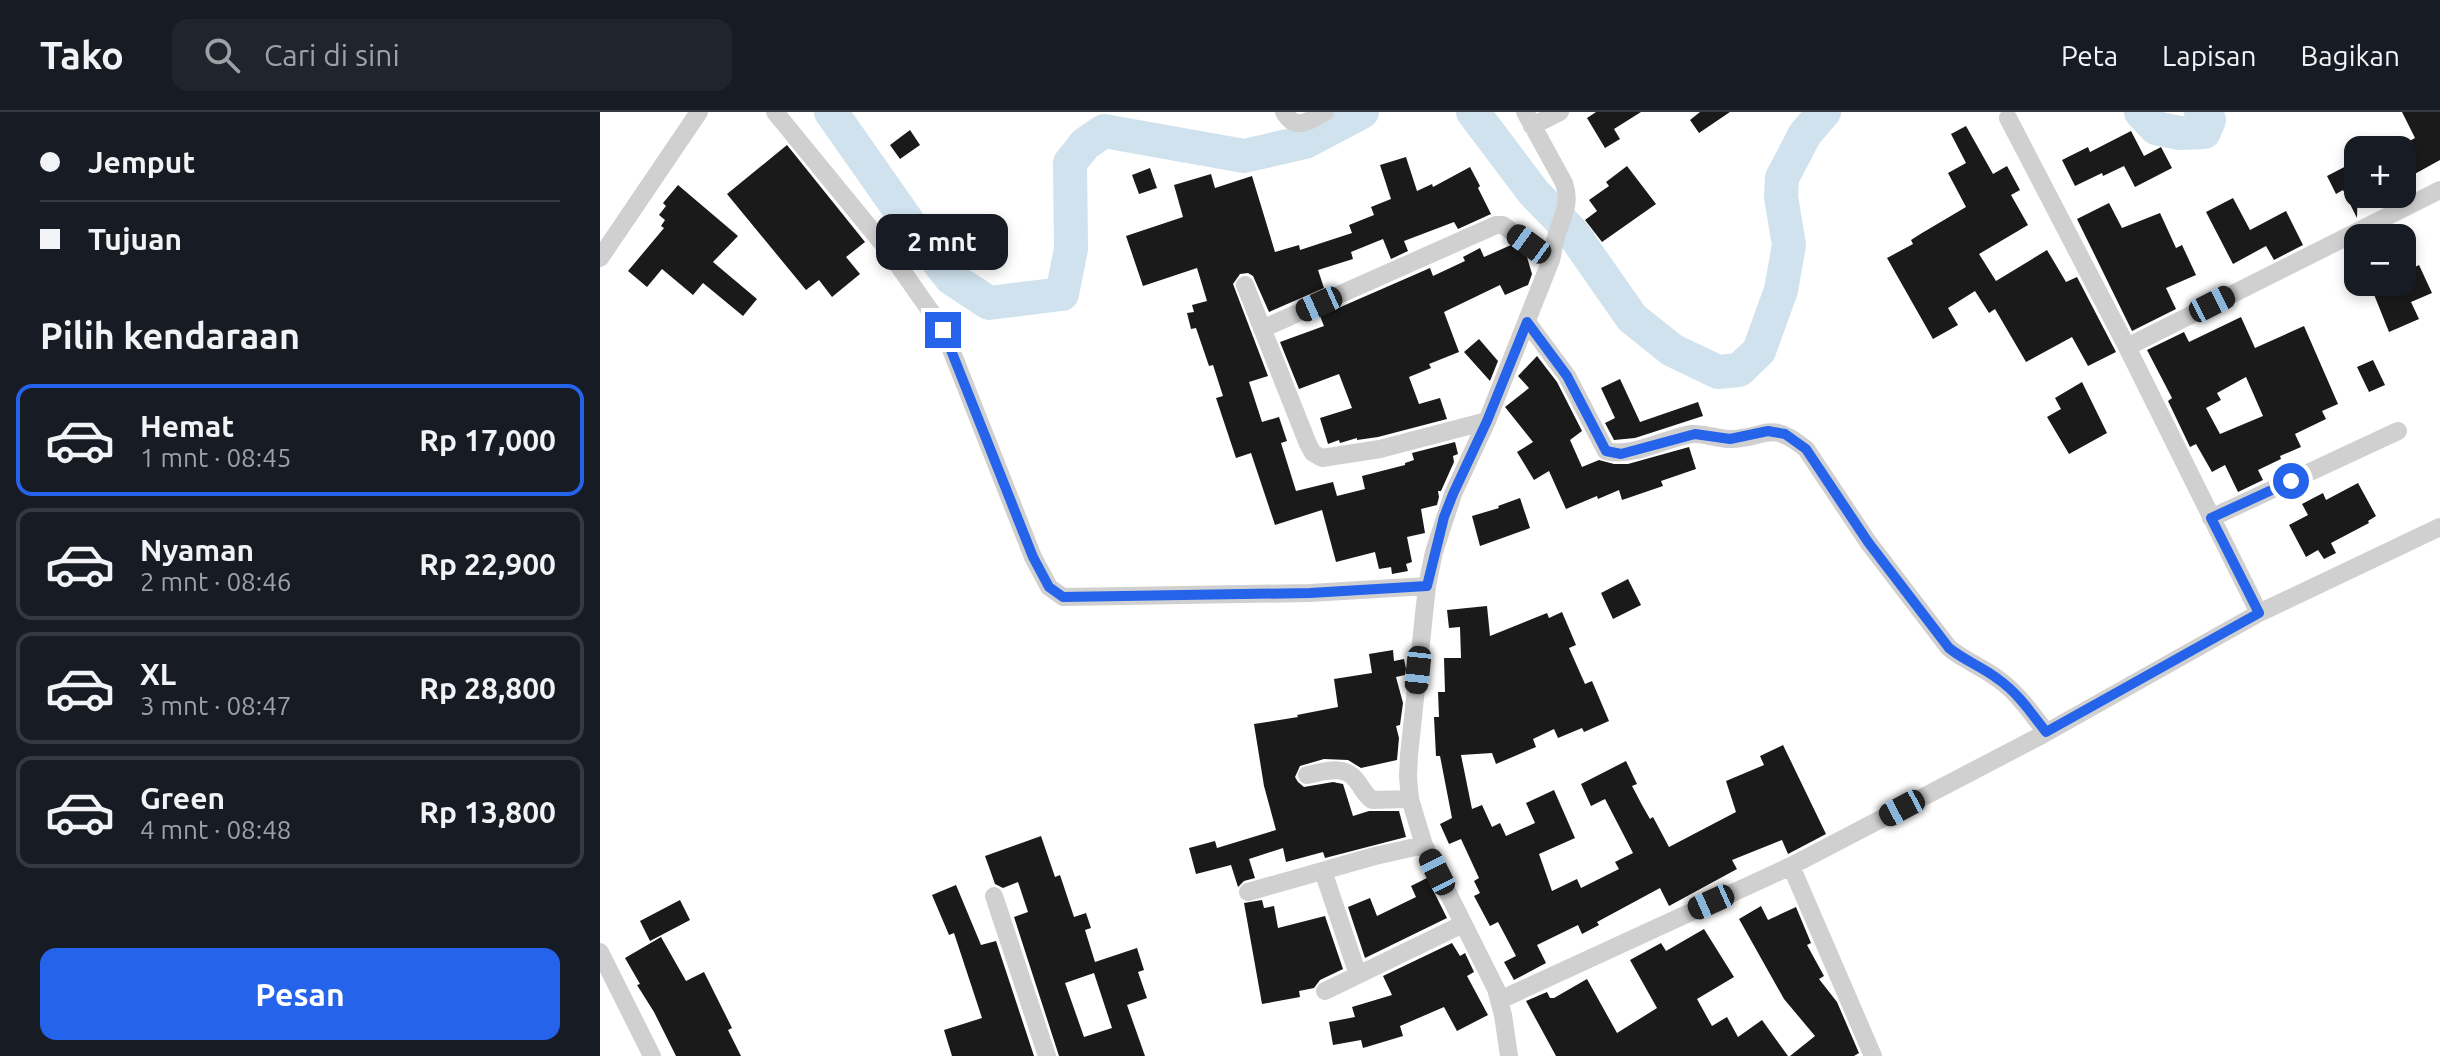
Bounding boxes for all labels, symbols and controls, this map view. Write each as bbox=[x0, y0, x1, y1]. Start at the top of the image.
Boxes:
search box bbox=[172, 19, 732, 91]
icon: search bbox=[200, 33, 244, 77]
text: Tako bbox=[40, 34, 124, 76]
text: Cari di sini bbox=[264, 38, 400, 72]
text: Peta bbox=[2061, 40, 2118, 71]
text: Lapisan bbox=[2162, 40, 2256, 71]
text: Bagikan bbox=[2300, 40, 2400, 71]
map controls bbox=[2344, 136, 2416, 296]
button: + bbox=[2344, 136, 2416, 208]
text: Jemput bbox=[88, 145, 195, 179]
callout: 2 mnt bbox=[877, 214, 1009, 270]
car bbox=[1503, 220, 1555, 268]
text: Tujuan bbox=[88, 222, 182, 256]
button: − bbox=[2344, 224, 2416, 296]
text: 2 mnt bbox=[907, 227, 977, 256]
car bbox=[2185, 282, 2239, 326]
car bbox=[1292, 283, 1346, 325]
route end bbox=[925, 312, 961, 348]
text: Pilih kendaraan bbox=[40, 315, 300, 356]
icon: car bbox=[44, 404, 116, 476]
text: Hemat bbox=[140, 409, 234, 443]
text: Rp 17,000 bbox=[419, 423, 556, 457]
text: 1 mnt · 08:45 bbox=[140, 443, 291, 472]
route start bbox=[2273, 463, 2309, 499]
icon: car bbox=[44, 528, 116, 600]
text: Nyaman bbox=[140, 533, 254, 567]
text: Rp 22,900 bbox=[419, 547, 556, 581]
text: 2 mnt · 08:46 bbox=[140, 567, 291, 596]
car bbox=[1404, 645, 1432, 695]
icon: car bbox=[44, 652, 116, 724]
text: XL bbox=[140, 657, 176, 691]
text: Rp 28,800 bbox=[419, 671, 556, 705]
text: 3 mnt · 08:47 bbox=[140, 691, 291, 720]
icon: car bbox=[44, 776, 116, 848]
text: Green bbox=[140, 781, 225, 815]
car bbox=[1875, 786, 1929, 830]
text: Rp 13,800 bbox=[419, 795, 556, 829]
text: 4 mnt · 08:48 bbox=[140, 815, 291, 844]
car bbox=[1415, 845, 1459, 899]
car bbox=[1684, 881, 1738, 923]
button: Pesan bbox=[40, 948, 560, 1040]

